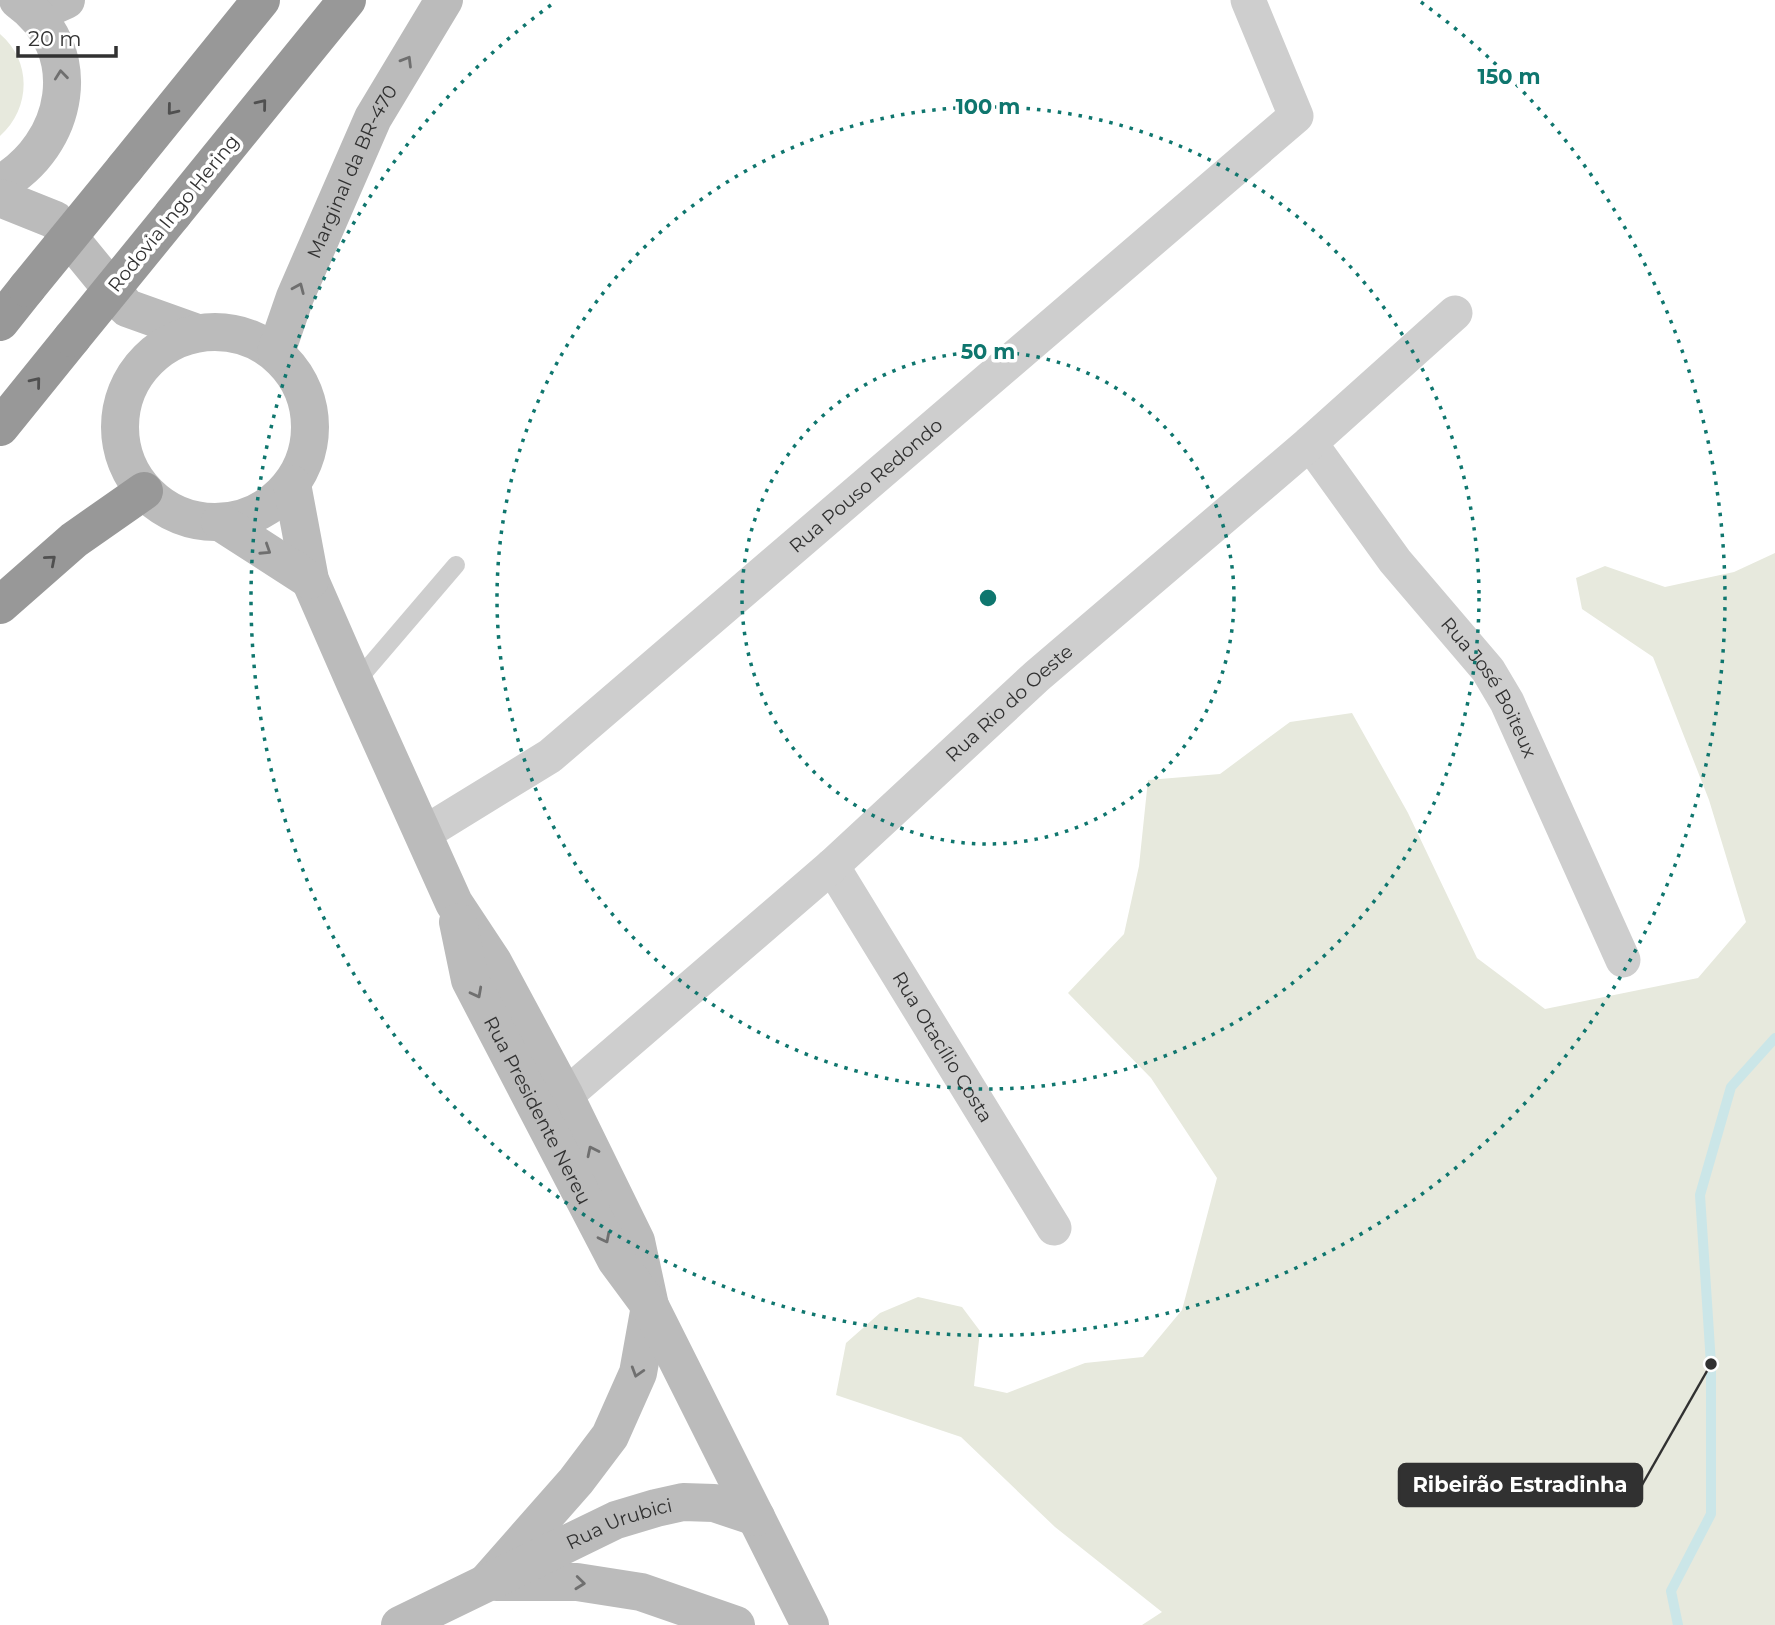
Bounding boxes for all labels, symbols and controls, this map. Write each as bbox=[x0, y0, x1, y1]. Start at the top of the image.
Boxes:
scale bar bbox=[18, 14, 116, 58]
text: 20 m bbox=[28, 26, 82, 51]
one-way arrow bbox=[399, 56, 412, 69]
text: 150 m bbox=[1478, 64, 1540, 89]
one-way arrow bbox=[53, 69, 68, 81]
street label: Marginal da BR-470 bbox=[302, 81, 402, 262]
text: 100 m bbox=[956, 94, 1020, 119]
one-way arrow bbox=[254, 100, 266, 113]
one-way arrow bbox=[167, 103, 180, 115]
street label: Rodovia Ingo Hering bbox=[103, 130, 244, 297]
one-way arrow bbox=[291, 283, 305, 295]
text: 50 m bbox=[961, 339, 1015, 364]
one-way arrow bbox=[28, 378, 40, 391]
street label: Rua Pouso Redondo bbox=[785, 413, 947, 558]
one-way arrow bbox=[258, 542, 271, 554]
one-way arrow bbox=[43, 556, 56, 568]
centre of rings bbox=[976, 586, 1000, 610]
street label: Rua José Boiteux bbox=[1436, 613, 1541, 761]
street label: Rua Rio do Oeste bbox=[941, 640, 1078, 767]
street label: Rua Otacílio Costa bbox=[887, 967, 997, 1127]
one-way arrow bbox=[468, 986, 482, 998]
street label: Rua Presidente Nereu bbox=[479, 1012, 596, 1208]
one-way arrow bbox=[586, 1146, 600, 1158]
one-way arrow bbox=[596, 1231, 610, 1243]
one-way arrow bbox=[630, 1366, 645, 1378]
callout: Ribeirão Estradinha bbox=[1399, 1464, 1642, 1506]
text: Ribeirão Estradinha bbox=[1412, 1472, 1628, 1497]
street label: Rua Urubici bbox=[563, 1494, 674, 1554]
one-way arrow bbox=[574, 1575, 585, 1590]

